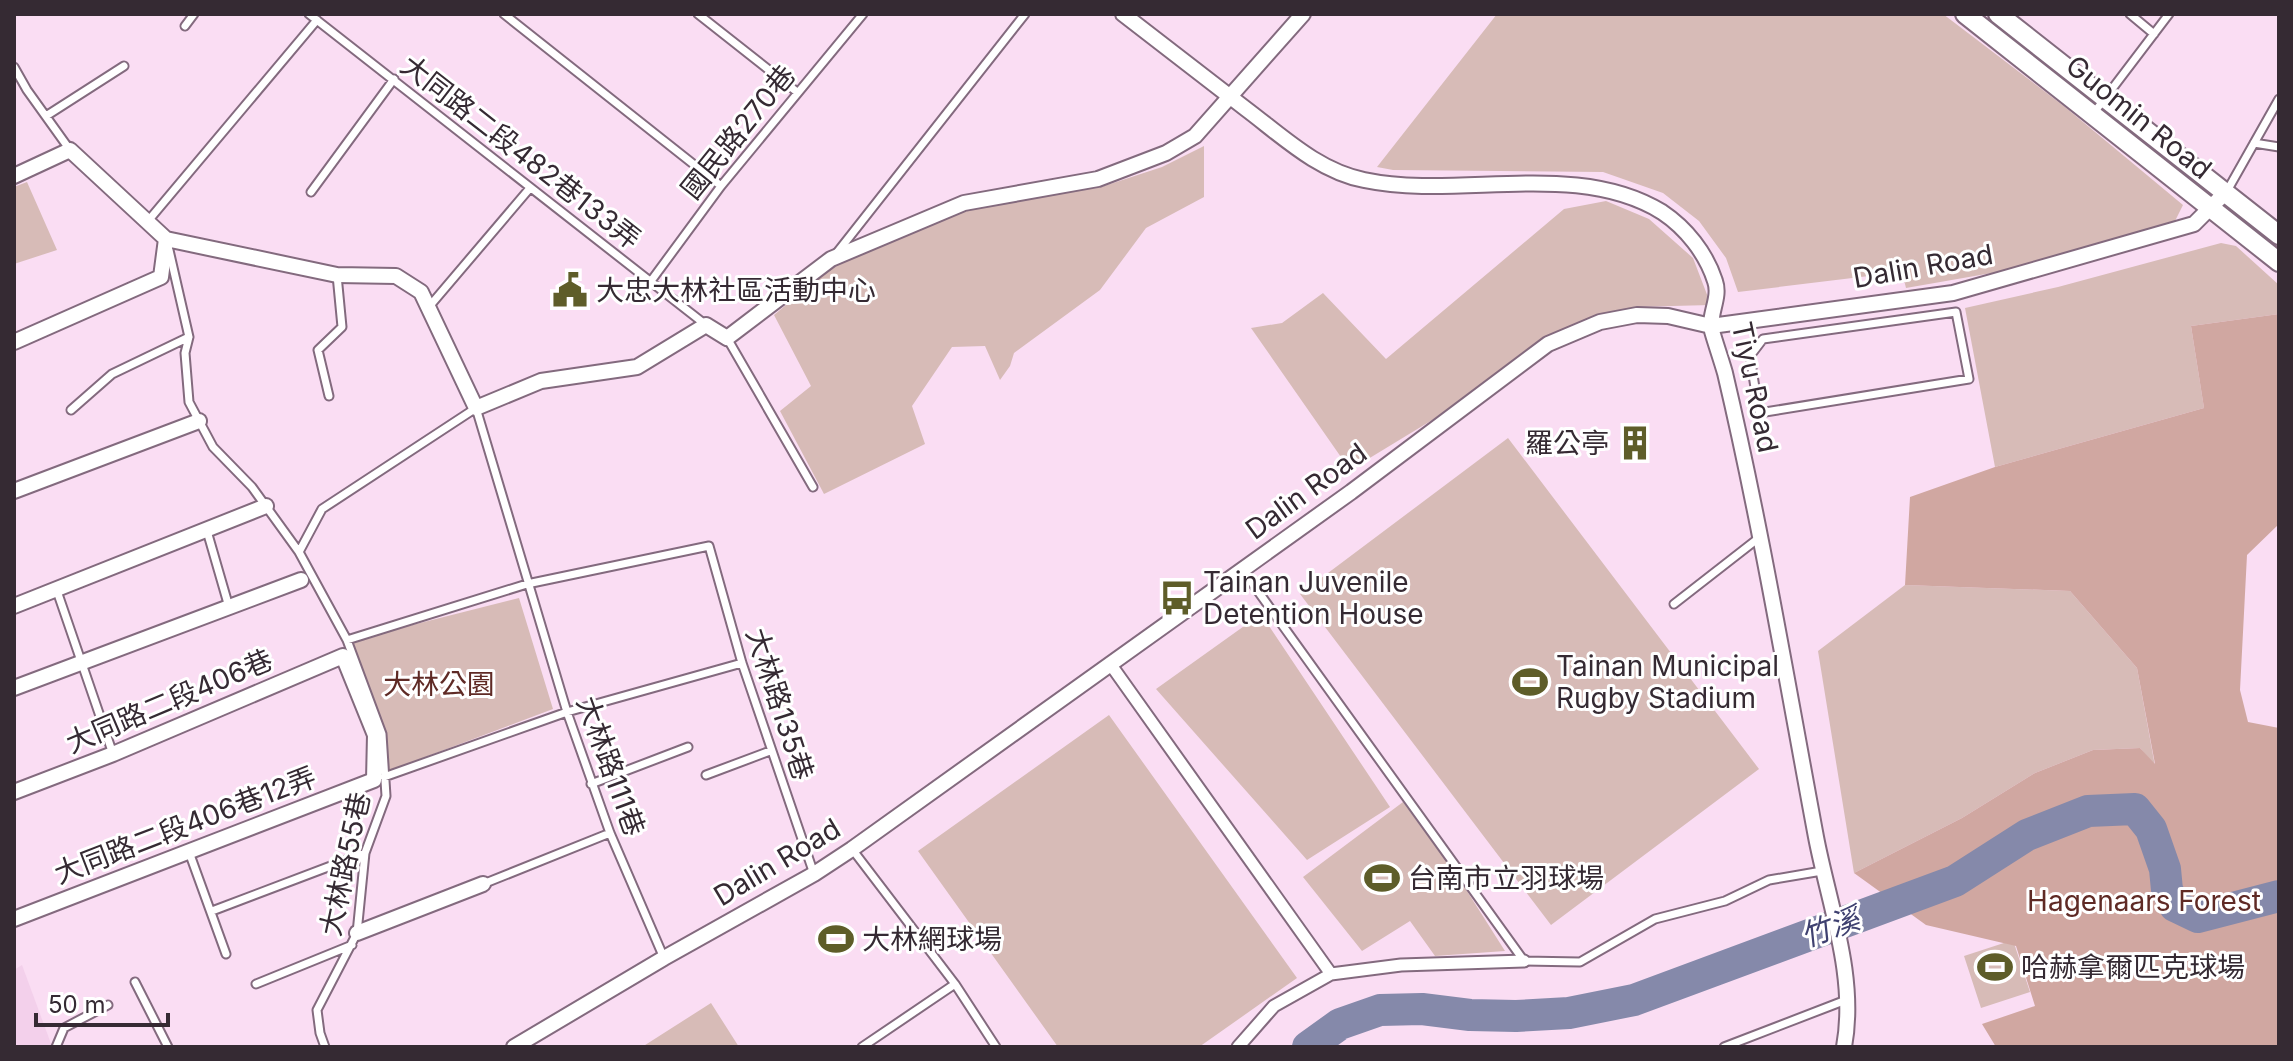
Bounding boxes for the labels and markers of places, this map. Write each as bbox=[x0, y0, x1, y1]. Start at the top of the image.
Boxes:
public building icon: 大忠大林社區活動中心 bbox=[551, 271, 589, 309]
place label: 大忠大林社區活動中心 bbox=[596, 273, 876, 307]
building icon: 羅公亭 bbox=[1616, 424, 1654, 462]
place label: 羅公亭 bbox=[1525, 426, 1609, 460]
place label: Tainan Juvenile Detention House bbox=[1203, 565, 1424, 631]
bus stop icon: Tainan Juvenile Detention House bbox=[1158, 579, 1196, 617]
place label: Tainan Municipal Rugby Stadium bbox=[1556, 649, 1779, 715]
sports icon: Tainan Municipal Rugby Stadium bbox=[1511, 663, 1549, 701]
sports icon: 台南市立羽球場 bbox=[1363, 859, 1401, 897]
place label: 台南市立羽球場 bbox=[1408, 861, 1604, 895]
sports icon: 大林網球場 bbox=[817, 920, 855, 958]
place label: 大林網球場 bbox=[862, 922, 1002, 956]
sports icon: 哈赫拿爾匹克球場 bbox=[1976, 948, 2014, 986]
place label: 哈赫拿爾匹克球場 bbox=[2021, 950, 2245, 984]

